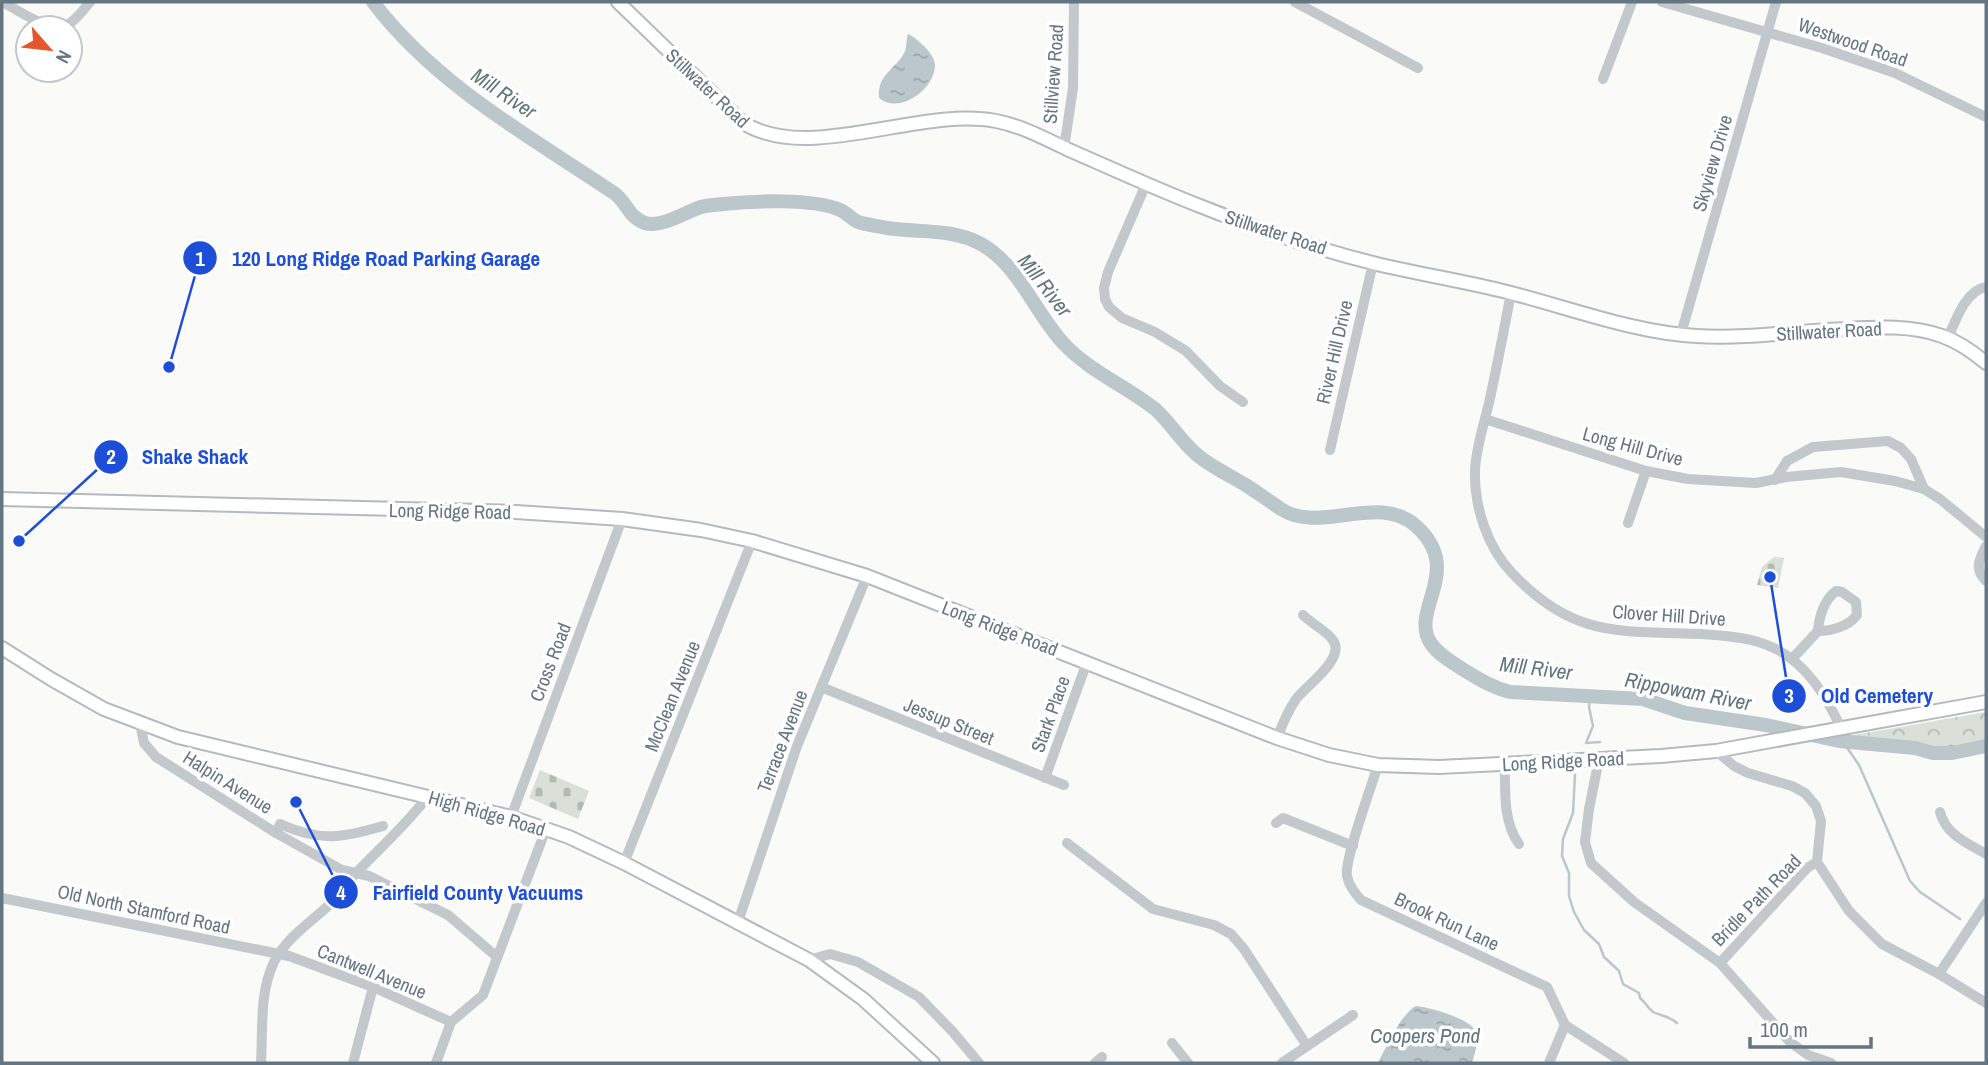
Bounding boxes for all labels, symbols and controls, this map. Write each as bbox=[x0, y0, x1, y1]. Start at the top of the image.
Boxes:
street label: Westwood Road bbox=[1795, 11, 1911, 73]
north arrow bbox=[14, 14, 84, 84]
street label: Stillview Road bbox=[1037, 23, 1069, 125]
street label: Stillwater Road bbox=[661, 42, 755, 134]
text: N bbox=[50, 46, 78, 68]
water label: Mill River bbox=[466, 61, 543, 126]
street label: Skyview Drive bbox=[1686, 112, 1738, 214]
street label: Stillwater Road bbox=[1222, 203, 1330, 261]
callout: 120 Long Ridge Road Parking Garage bbox=[183, 237, 554, 279]
text: 1 bbox=[195, 244, 205, 273]
text: 120 Long Ridge Road Parking Garage bbox=[232, 244, 540, 273]
water label: Mill River bbox=[1011, 247, 1080, 324]
street label: River Hill Drive bbox=[1309, 298, 1359, 406]
street label: Stillwater Road bbox=[1776, 315, 1882, 347]
street label: Long Hill Drive bbox=[1580, 420, 1686, 472]
callout: Shake Shack bbox=[93, 436, 263, 478]
text: 2 bbox=[106, 442, 116, 471]
text: Shake Shack bbox=[142, 442, 249, 471]
street label: Long Ridge Road bbox=[389, 497, 511, 525]
street label: Long Ridge Road bbox=[938, 594, 1062, 662]
street label: Clover Hill Drive bbox=[1612, 598, 1726, 632]
street label: Cross Road bbox=[523, 619, 577, 705]
street label: McClean Avenue bbox=[638, 637, 706, 755]
water label: Mill River bbox=[1498, 649, 1575, 687]
water label: Rippowam River bbox=[1622, 665, 1755, 718]
street label: Stark Place bbox=[1024, 672, 1076, 756]
callout: Old Cemetery bbox=[1772, 675, 1947, 717]
text: 3 bbox=[1784, 681, 1794, 710]
text: Old Cemetery bbox=[1821, 681, 1933, 710]
street label: Terrace Avenue bbox=[751, 686, 813, 796]
street label: Jessup Street bbox=[900, 691, 999, 751]
street label: Halpin Avenue bbox=[178, 744, 278, 820]
street label: Long Ridge Road bbox=[1501, 745, 1625, 777]
street label: High Ridge Road bbox=[426, 784, 548, 842]
street label: Bridle Path Road bbox=[1705, 848, 1807, 952]
callout: Fairfield County Vacuums bbox=[324, 871, 597, 913]
street label: Old North Stamford Road bbox=[55, 878, 233, 940]
text: 4 bbox=[336, 878, 346, 907]
text: Fairfield County Vacuums bbox=[373, 878, 583, 907]
street label: Brook Run Lane bbox=[1390, 885, 1504, 957]
street label: Cantwell Avenue bbox=[313, 937, 431, 1005]
scale bar bbox=[1750, 1006, 1871, 1050]
text: 100 m bbox=[1760, 1015, 1808, 1044]
water label: Coopers Pond bbox=[1370, 1021, 1480, 1050]

